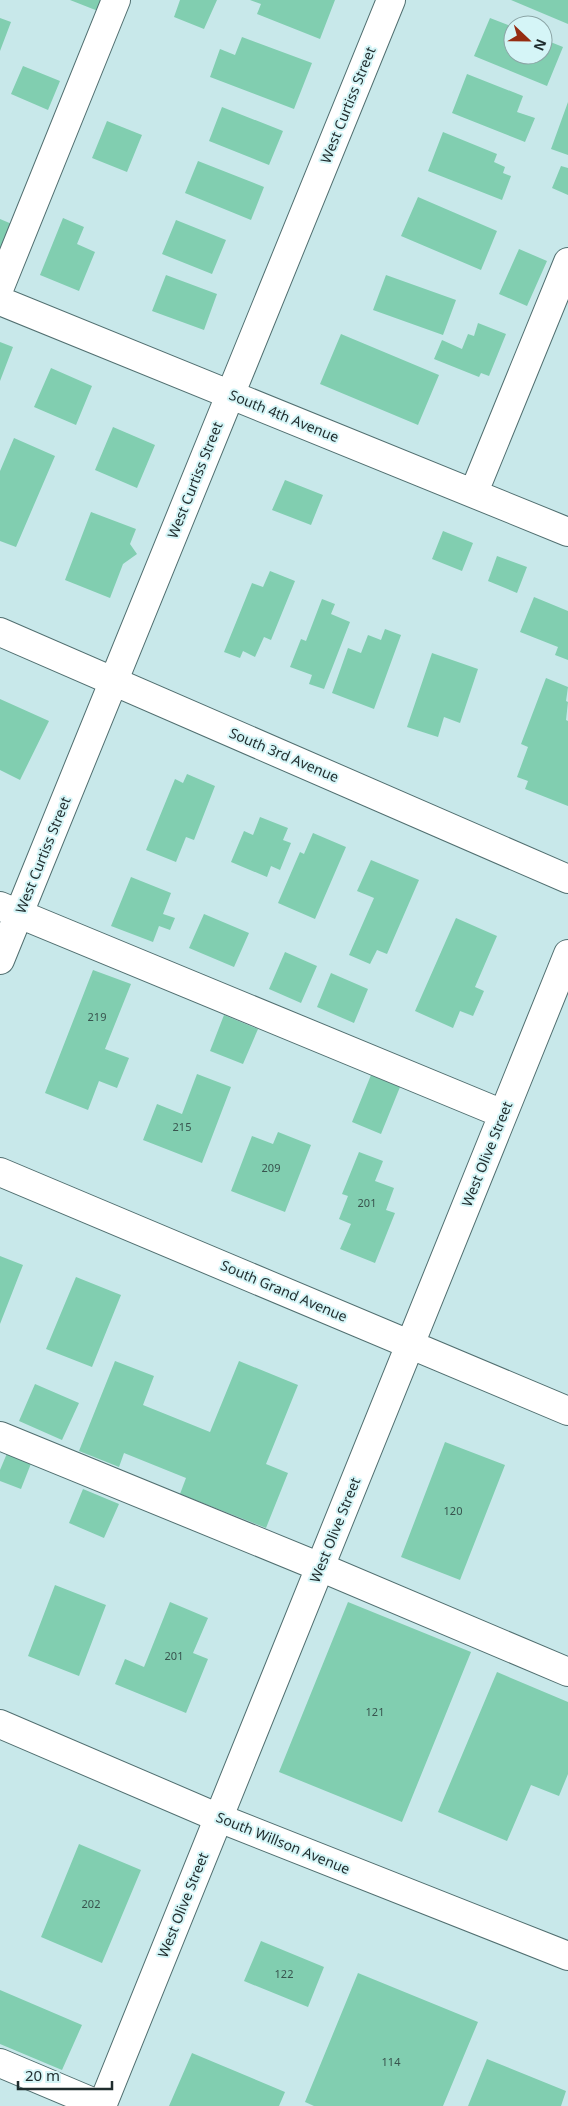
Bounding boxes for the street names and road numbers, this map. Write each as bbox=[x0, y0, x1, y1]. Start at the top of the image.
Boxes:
street label: West Curtiss Street bbox=[315, 44, 380, 166]
street label: South 4th Avenue bbox=[227, 385, 342, 446]
street label: West Curtiss Street bbox=[162, 419, 227, 541]
street label: South 3rd Avenue bbox=[227, 723, 342, 786]
street label: West Curtiss Street bbox=[10, 794, 75, 916]
street label: West Olive Street bbox=[457, 1098, 516, 1209]
street label: South Grand Avenue bbox=[218, 1255, 350, 1326]
street label: West Olive Street bbox=[305, 1474, 364, 1585]
street label: South Willson Avenue bbox=[214, 1807, 353, 1878]
street label: West Olive Street bbox=[153, 1849, 212, 1960]

